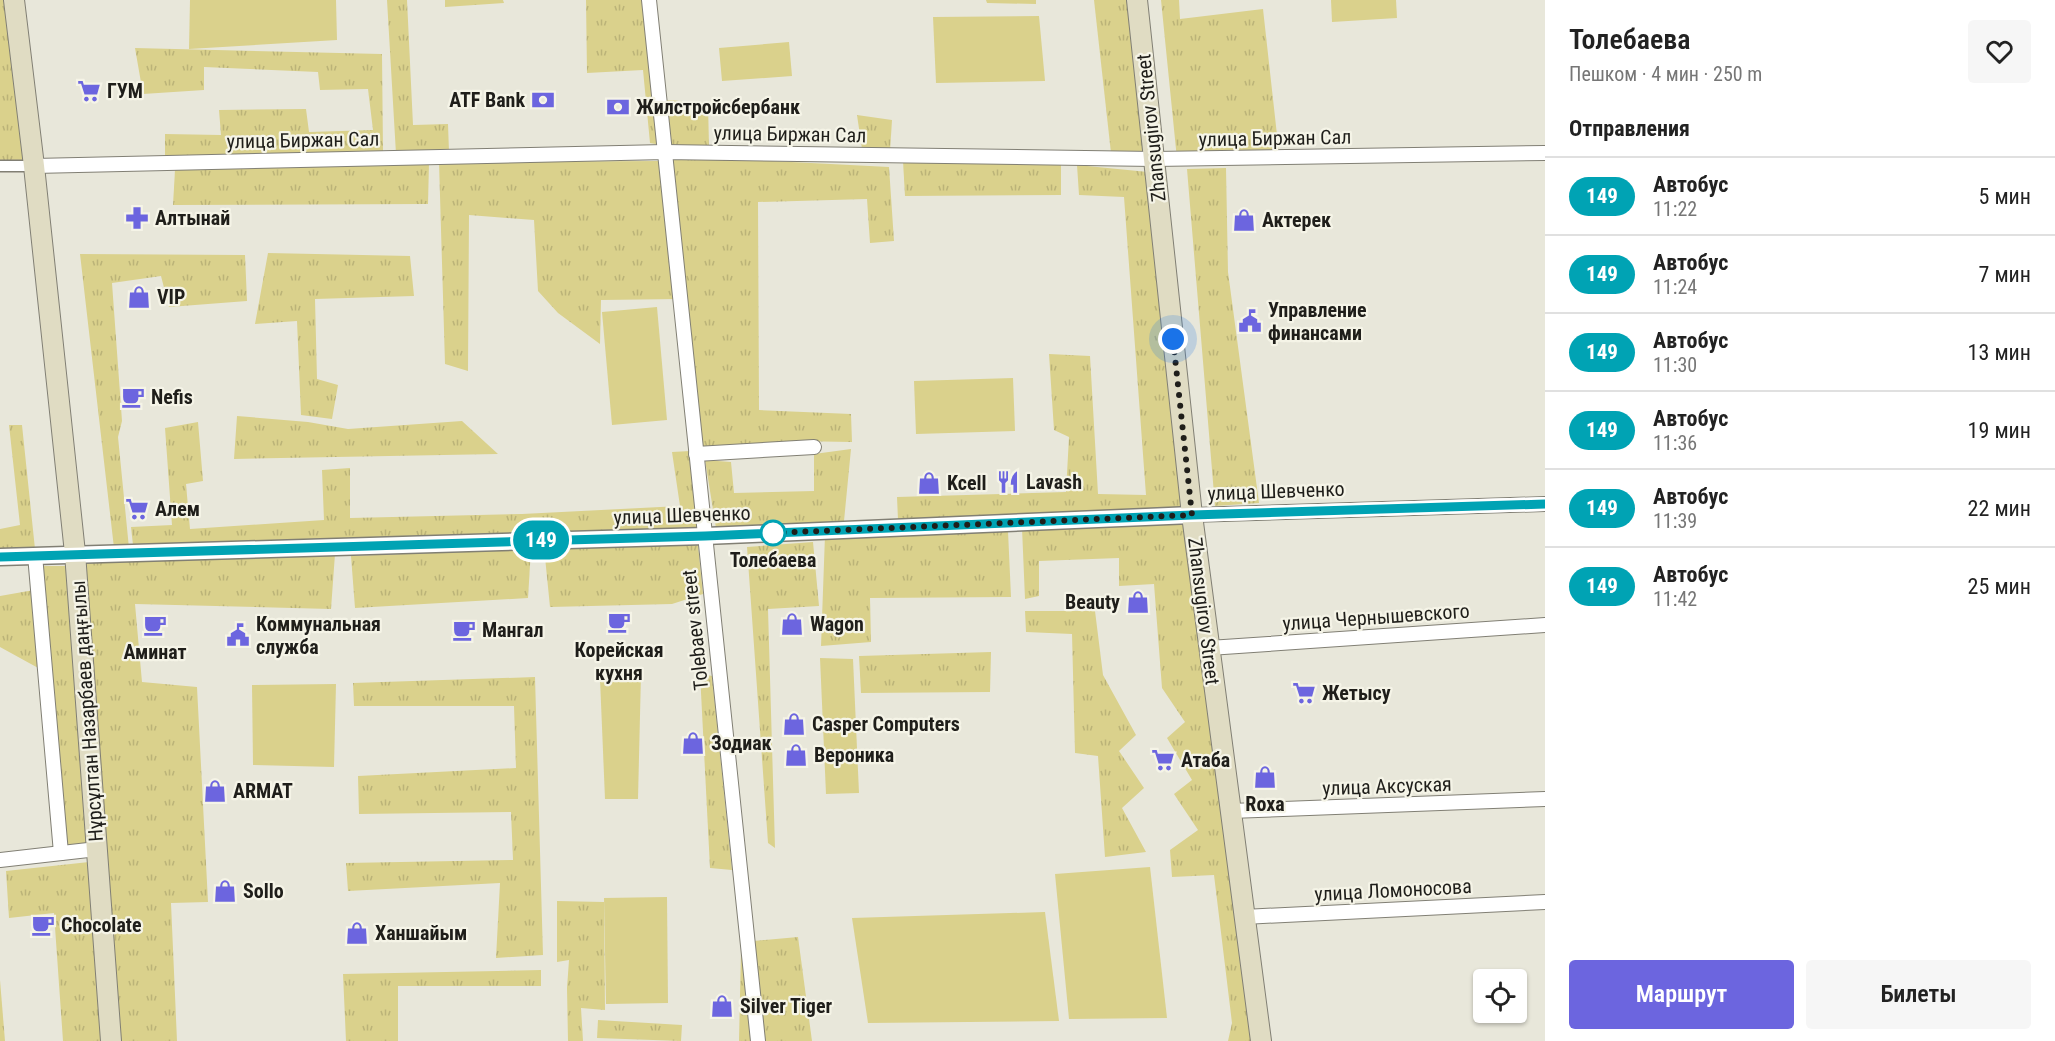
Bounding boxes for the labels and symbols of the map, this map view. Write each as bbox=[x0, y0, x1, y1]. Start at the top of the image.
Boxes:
street label: Zhansugirov Street bbox=[1131, 53, 1171, 203]
supermarket icon: ГУМ bbox=[76, 78, 102, 104]
place label: ГУМ bbox=[107, 79, 143, 103]
bank icon: ATF Bank bbox=[530, 87, 556, 113]
place label: ATF Bank bbox=[449, 88, 525, 112]
bank icon: Жилстройсбербанк bbox=[605, 94, 631, 120]
place label: Жилстройсбербанк bbox=[636, 95, 800, 119]
street label: улица Биржан Сал bbox=[713, 121, 867, 147]
street label: улица Биржан Сал bbox=[1198, 125, 1352, 151]
street label: улица Биржан Сал bbox=[226, 127, 380, 153]
pharmacy icon: Алтынай bbox=[124, 205, 150, 231]
place label: Алтынай bbox=[155, 206, 230, 230]
shop icon: Актерек bbox=[1231, 207, 1257, 233]
place label: Актерек bbox=[1262, 208, 1331, 232]
shop icon: VIP bbox=[126, 284, 152, 310]
place label: VIP bbox=[157, 285, 185, 309]
place label: Управление финансами bbox=[1268, 298, 1367, 345]
public building icon: Управление финансами bbox=[1237, 308, 1263, 334]
your location bbox=[1158, 324, 1188, 354]
cafe icon: Nefis bbox=[120, 384, 146, 410]
place label: Nefis bbox=[151, 385, 193, 409]
restaurant icon: Lavash bbox=[995, 469, 1021, 495]
shop icon: Kcell bbox=[916, 470, 942, 496]
place label: Lavash bbox=[1026, 470, 1082, 494]
place label: Kcell bbox=[947, 471, 987, 495]
street label: улица Шевченко bbox=[1207, 477, 1345, 505]
supermarket icon: Алем bbox=[124, 496, 150, 522]
place label: Алем bbox=[155, 497, 200, 521]
street label: улица Шевченко bbox=[613, 501, 751, 529]
line badge: 149 bbox=[506, 520, 576, 560]
marker: Толебаева bbox=[760, 520, 786, 546]
street label: Zhansugirov Street bbox=[1183, 536, 1225, 686]
place label: Толебаева bbox=[730, 548, 816, 572]
street label: Tolebaev street bbox=[677, 569, 713, 691]
street label: Нұрсұлтан Назарбаев даңғылы bbox=[66, 580, 108, 842]
shop icon: Beauty bbox=[1125, 589, 1151, 615]
place label: Beauty bbox=[1065, 590, 1120, 614]
street label: улица Чернышевского bbox=[1282, 598, 1470, 636]
cafe icon: Корейская кухня bbox=[606, 609, 632, 635]
shop icon: Wagon bbox=[779, 611, 805, 637]
cafe icon: Аминат bbox=[142, 612, 168, 638]
place label: Коммунальная служба bbox=[256, 612, 381, 659]
place label: Wagon bbox=[810, 612, 864, 636]
cafe icon: Мангал bbox=[451, 617, 477, 643]
place label: Мангал bbox=[482, 618, 543, 642]
public building icon: Коммунальная служба bbox=[225, 622, 251, 648]
place label: Корейская кухня bbox=[574, 638, 664, 685]
place label: Аминат bbox=[123, 640, 187, 664]
supermarket icon: Жетысу bbox=[1291, 680, 1317, 706]
place label: Жетысу bbox=[1322, 681, 1391, 705]
shop icon: Casper Computers bbox=[781, 711, 807, 737]
place label: Casper Computers bbox=[812, 712, 960, 736]
shop icon: Зодиак bbox=[680, 730, 706, 756]
place label: Зодиак bbox=[711, 731, 772, 755]
shop icon: Вероника bbox=[783, 742, 809, 768]
place label: Вероника bbox=[814, 743, 894, 767]
supermarket icon: Атаба bbox=[1150, 747, 1176, 773]
place label: Атаба bbox=[1181, 748, 1230, 772]
shop icon: Roxa bbox=[1252, 764, 1278, 790]
street label: улица Аксуская bbox=[1322, 772, 1452, 800]
shop icon: ARMAT bbox=[202, 778, 228, 804]
place label: ARMAT bbox=[233, 779, 293, 803]
place label: Roxa bbox=[1245, 792, 1285, 816]
street label: улица Ломоносова bbox=[1314, 874, 1472, 906]
shop icon: Sollo bbox=[212, 878, 238, 904]
place label: Sollo bbox=[243, 879, 284, 903]
cafe icon: Chocolate bbox=[30, 912, 56, 938]
place label: Chocolate bbox=[61, 913, 142, 937]
shop icon: Ханшайым bbox=[344, 920, 370, 946]
place label: Ханшайым bbox=[375, 921, 467, 945]
shop icon: Silver Tiger bbox=[709, 993, 735, 1019]
place label: Silver Tiger bbox=[740, 994, 832, 1018]

